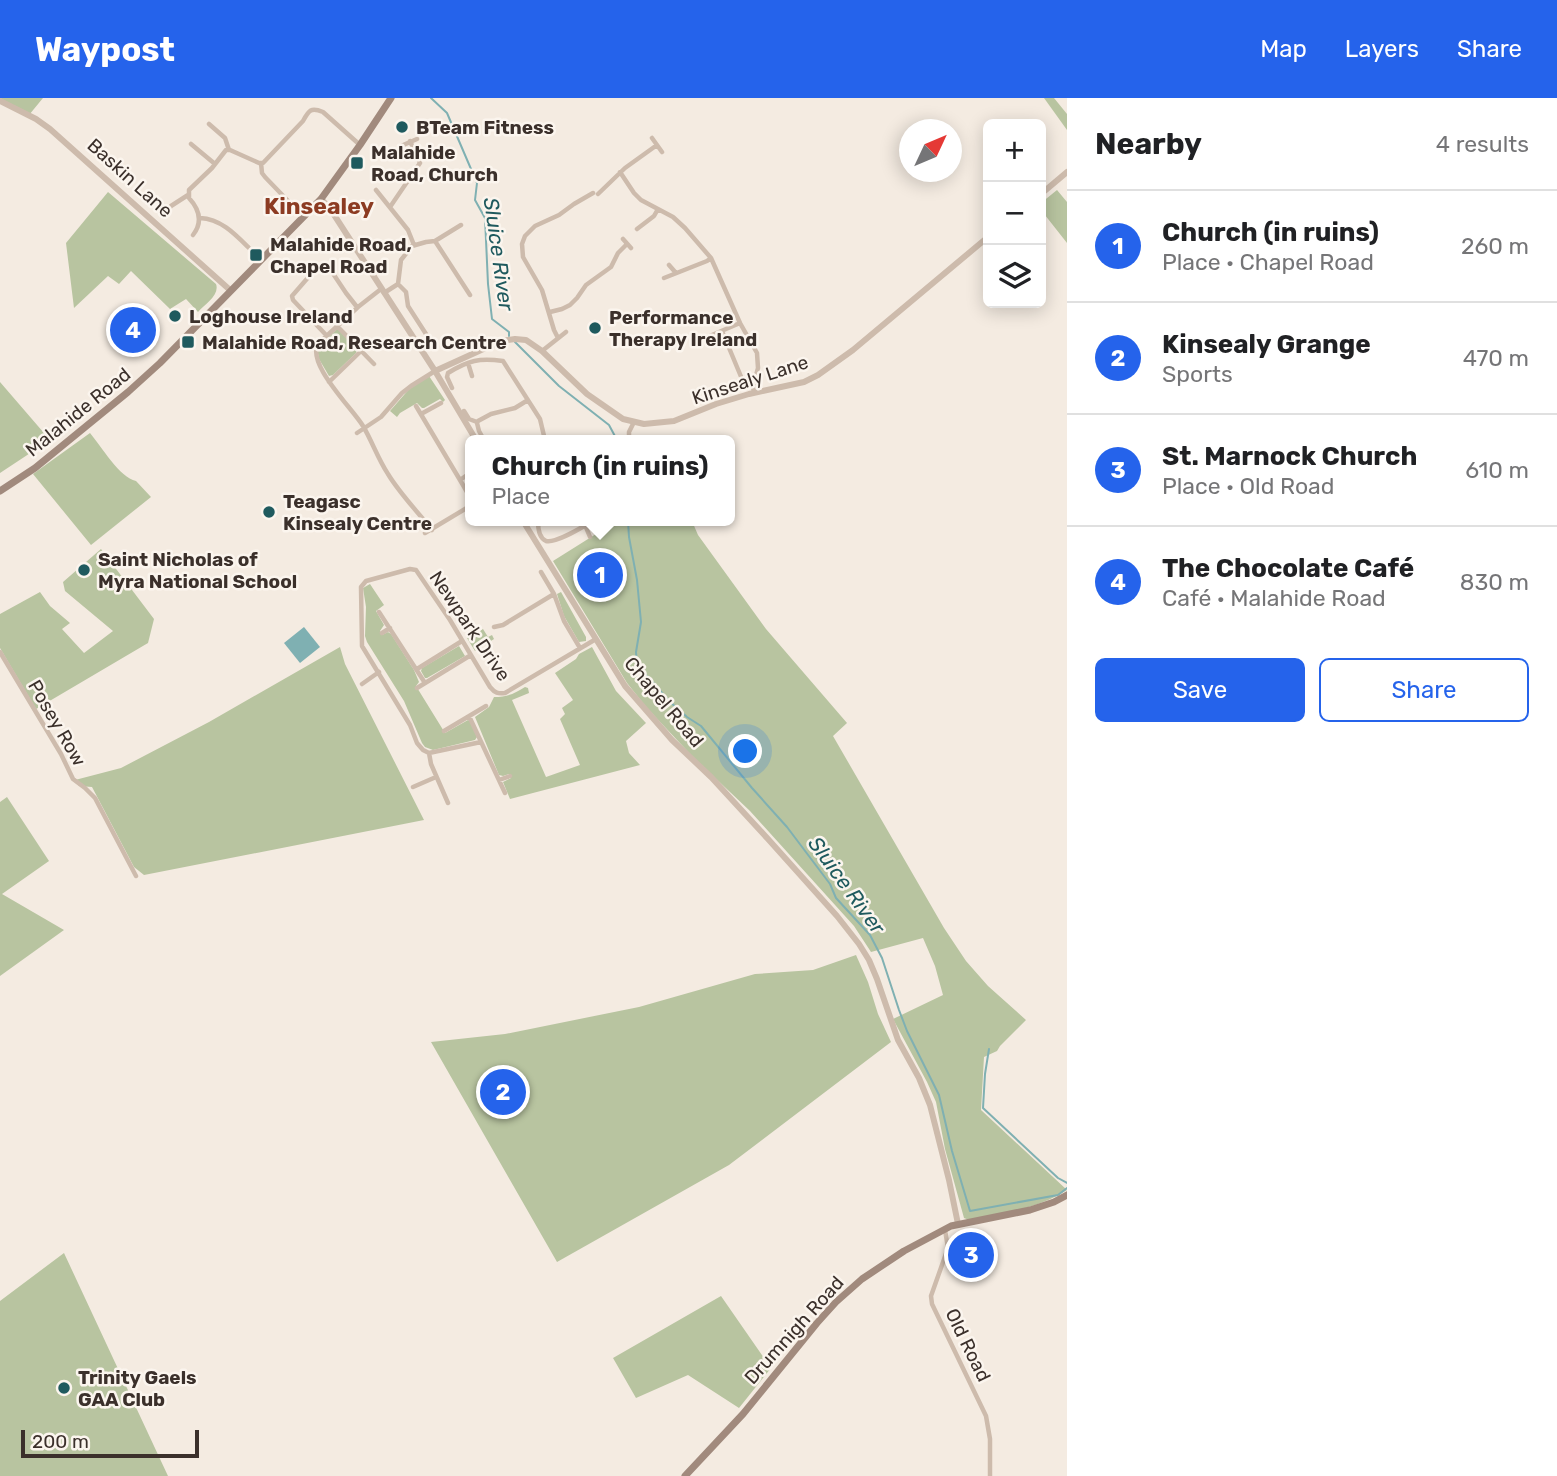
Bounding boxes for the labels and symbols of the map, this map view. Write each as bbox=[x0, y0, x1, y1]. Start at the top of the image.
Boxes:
place label: BTeam Fitness bbox=[416, 116, 554, 139]
marker: BTeam Fitness bbox=[394, 119, 410, 135]
north arrow bbox=[899, 119, 962, 182]
street label: Baskin Lane bbox=[83, 134, 177, 222]
place label: Malahide Road, Church bbox=[371, 141, 498, 186]
marker: Malahide Road, Church bbox=[349, 155, 365, 171]
district label: Kinsealey bbox=[264, 192, 374, 220]
water label: Sluice River bbox=[479, 196, 519, 313]
place label: Malahide Road, Chapel Road bbox=[270, 233, 412, 278]
marker: Malahide Road, Chapel Road bbox=[248, 247, 264, 263]
pin: 4 bbox=[110, 304, 156, 356]
place label: Loghouse Ireland bbox=[189, 305, 353, 328]
place label: Performance Therapy Ireland bbox=[609, 306, 757, 351]
marker: Loghouse Ireland bbox=[167, 308, 183, 324]
marker: Performance Therapy Ireland bbox=[587, 320, 603, 336]
place label: Malahide Road, Research Centre bbox=[202, 331, 507, 354]
marker: Malahide Road, Research Centre bbox=[180, 334, 196, 350]
street label: Kinsealy Lane bbox=[689, 350, 811, 410]
street label: Malahide Road bbox=[21, 363, 135, 461]
place label: Teagasc Kinsealy Centre bbox=[283, 490, 432, 535]
marker: Teagasc Kinsealy Centre bbox=[261, 504, 277, 520]
place label: Saint Nicholas of Myra National School bbox=[98, 548, 297, 593]
pin: 1 bbox=[577, 549, 623, 601]
marker: Saint Nicholas of Myra National School bbox=[76, 562, 92, 578]
street label: Newpark Drive bbox=[425, 567, 515, 685]
street label: Chapel Road bbox=[620, 652, 708, 752]
street label: Posey Row bbox=[23, 676, 91, 770]
your location bbox=[728, 734, 762, 768]
water label: Sluice River bbox=[803, 831, 891, 939]
pin: 2 bbox=[480, 1066, 526, 1118]
pin: 3 bbox=[948, 1229, 994, 1281]
street label: Drumnigh Road bbox=[739, 1271, 849, 1389]
street label: Old Road bbox=[940, 1305, 996, 1385]
place label: Trinity Gaels GAA Club bbox=[78, 1366, 197, 1411]
marker: Trinity Gaels GAA Club bbox=[56, 1380, 72, 1396]
scale bar bbox=[21, 1427, 200, 1459]

